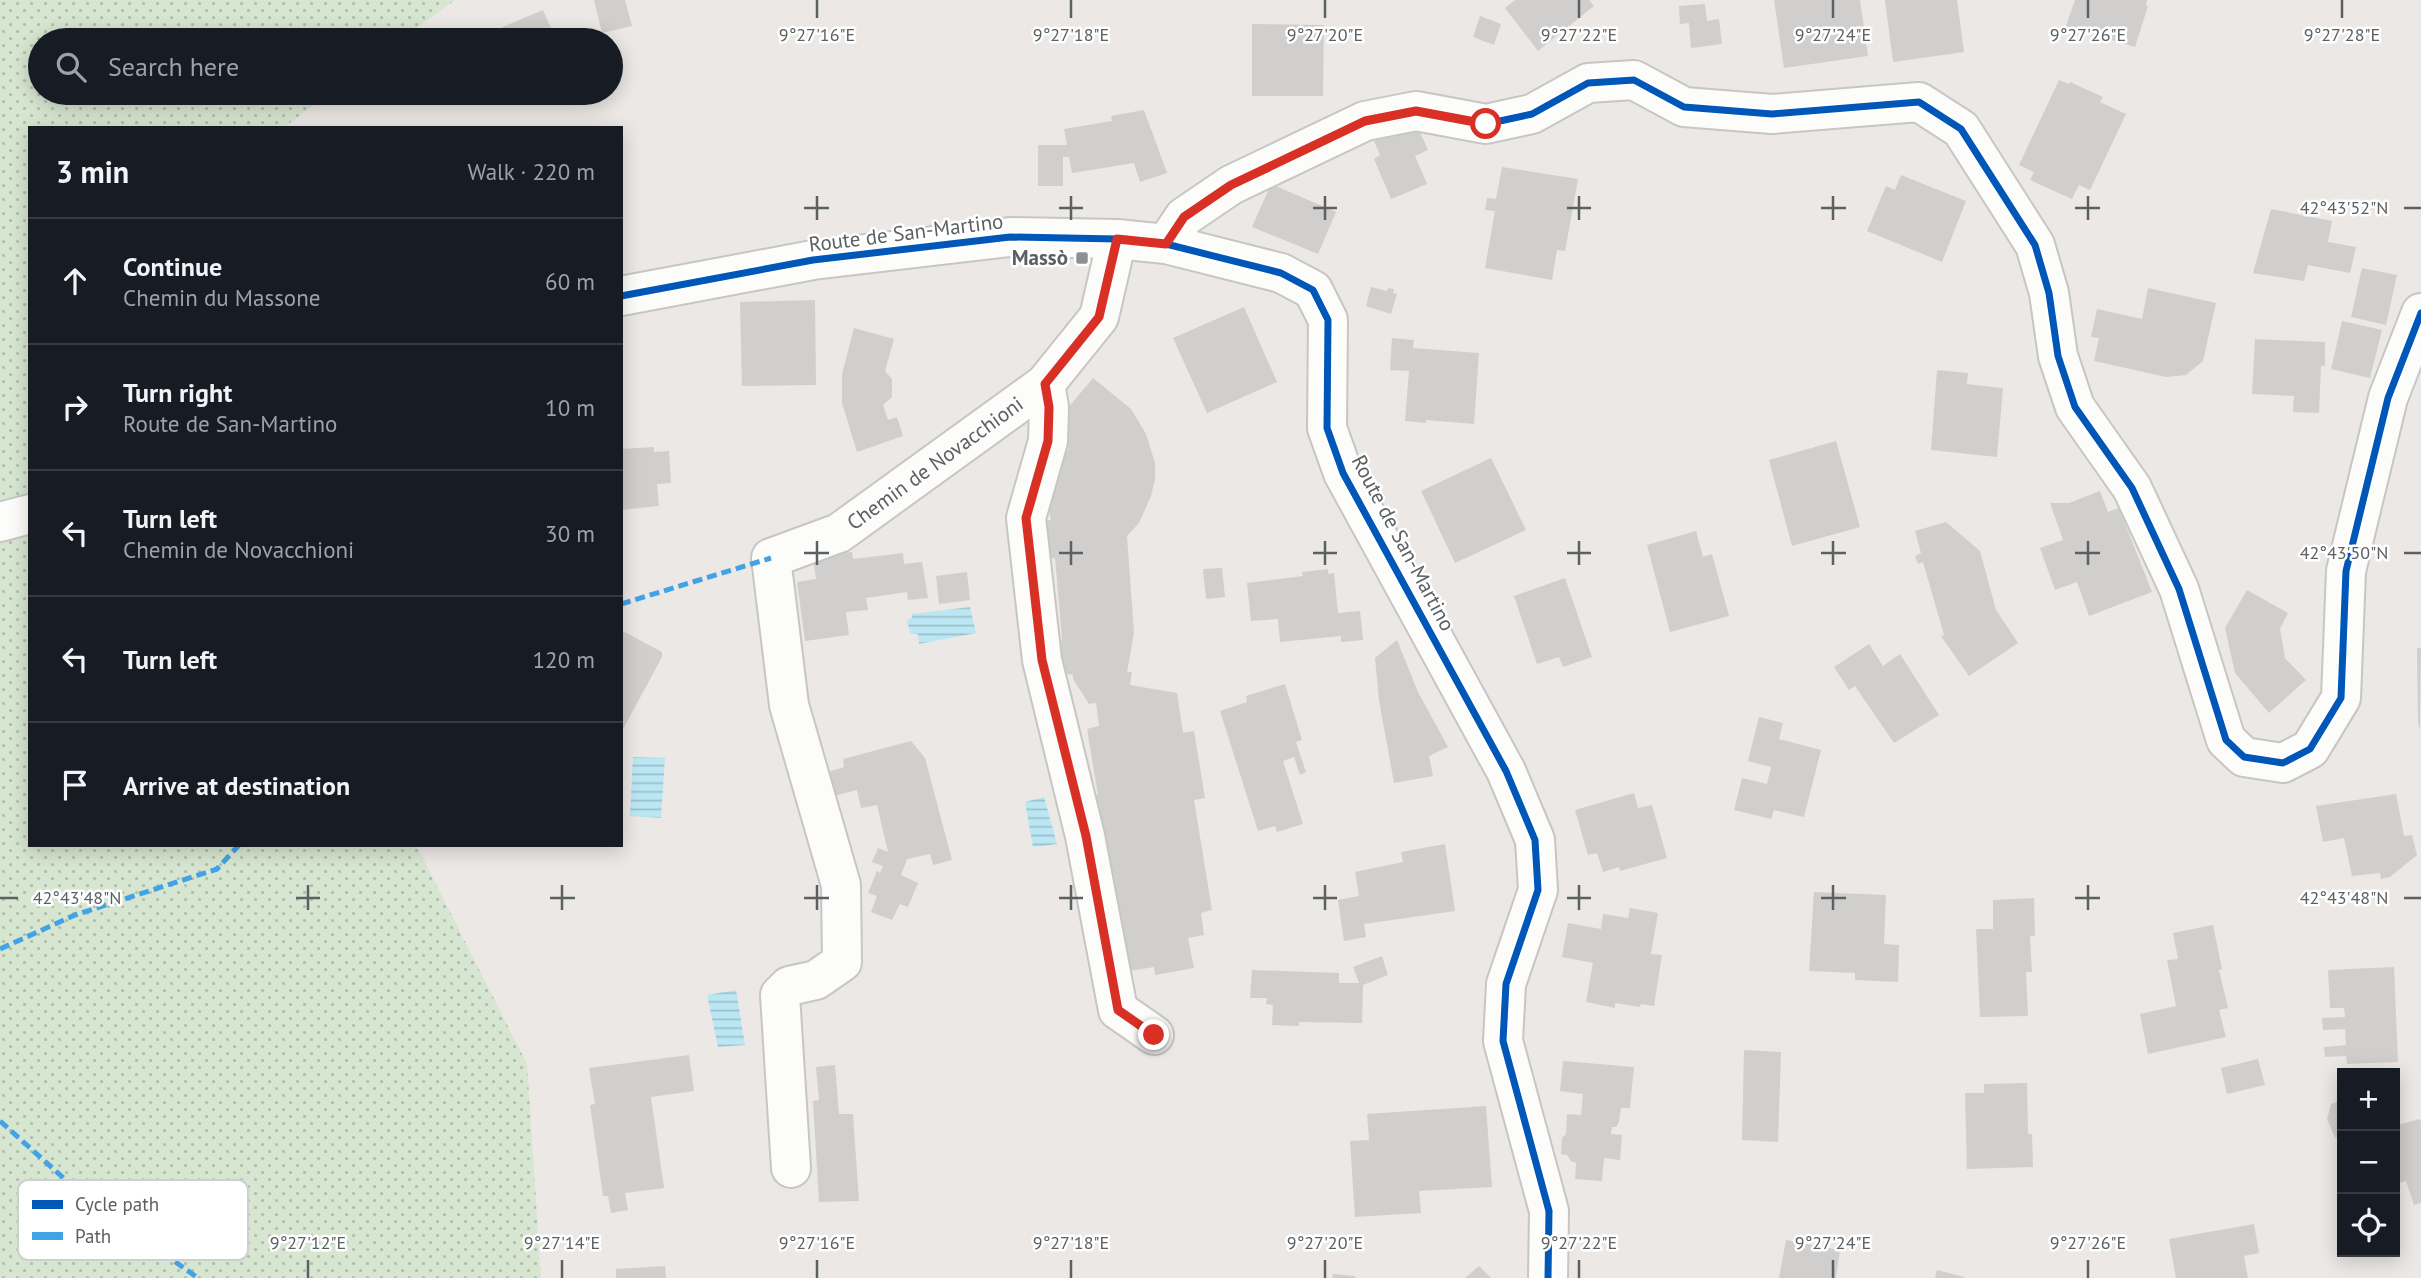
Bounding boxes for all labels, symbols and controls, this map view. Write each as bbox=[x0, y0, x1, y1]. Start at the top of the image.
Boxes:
text: 9°27'16"E bbox=[779, 23, 855, 46]
text: 9°27'18"E bbox=[1033, 23, 1109, 46]
text: 9°27'20"E bbox=[1287, 23, 1363, 46]
text: 9°27'22"E bbox=[1541, 23, 1617, 46]
text: 9°27'24"E bbox=[1795, 23, 1871, 46]
text: 9°27'26"E bbox=[2050, 23, 2126, 46]
text: 9°27'28"E bbox=[2304, 23, 2380, 46]
search box bbox=[28, 28, 623, 105]
icon: search bbox=[52, 48, 90, 86]
text: Search here bbox=[108, 50, 239, 83]
route start bbox=[1470, 108, 1501, 139]
text: 3 min bbox=[56, 152, 129, 191]
text: Walk · 220 m bbox=[468, 157, 595, 186]
text: 42°43'52"N bbox=[2300, 196, 2388, 219]
street label: Route de San-Martino bbox=[807, 207, 1005, 258]
place label: Massò bbox=[1012, 244, 1068, 271]
text: Continue bbox=[123, 250, 222, 283]
marker: Massò bbox=[1074, 250, 1090, 266]
icon: ahead bbox=[56, 262, 94, 300]
text: 60 m bbox=[545, 267, 595, 296]
text: Chemin du Massone bbox=[123, 283, 320, 312]
text: Turn right bbox=[123, 376, 232, 409]
icon: right bbox=[56, 388, 94, 426]
street label: Chemin de Novacchioni bbox=[841, 390, 1028, 536]
text: 10 m bbox=[545, 393, 595, 422]
text: Route de San-Martino bbox=[123, 409, 337, 438]
street label: Route de San-Martino bbox=[1346, 450, 1461, 636]
text: Turn left bbox=[123, 502, 217, 535]
icon: left bbox=[56, 514, 94, 552]
text: 30 m bbox=[545, 519, 595, 548]
text: Chemin de Novacchioni bbox=[123, 535, 354, 564]
text: 42°43'50"N bbox=[2300, 541, 2388, 564]
icon: left bbox=[56, 640, 94, 678]
text: Turn left bbox=[123, 643, 217, 676]
text: 120 m bbox=[533, 645, 595, 674]
icon: arrive bbox=[56, 766, 94, 804]
text: Arrive at destination bbox=[123, 769, 350, 802]
text: 42°43'48"N bbox=[33, 886, 121, 909]
text: 42°43'48"N bbox=[2300, 886, 2388, 909]
route end bbox=[1138, 1019, 1169, 1050]
map controls bbox=[2337, 1068, 2400, 1257]
button: + bbox=[2337, 1068, 2400, 1131]
button: − bbox=[2337, 1131, 2400, 1194]
legend bbox=[18, 1180, 248, 1260]
text: Cycle path bbox=[75, 1192, 159, 1216]
button: locate bbox=[2337, 1194, 2400, 1257]
text: Path bbox=[75, 1224, 111, 1248]
text: 9°27'12"E bbox=[270, 1231, 346, 1254]
text: 9°27'14"E bbox=[524, 1231, 600, 1254]
text: 9°27'16"E bbox=[779, 1231, 855, 1254]
text: 9°27'18"E bbox=[1033, 1231, 1109, 1254]
text: 9°27'20"E bbox=[1287, 1231, 1363, 1254]
text: 9°27'22"E bbox=[1541, 1231, 1617, 1254]
text: 9°27'24"E bbox=[1795, 1231, 1871, 1254]
text: 9°27'26"E bbox=[2050, 1231, 2126, 1254]

